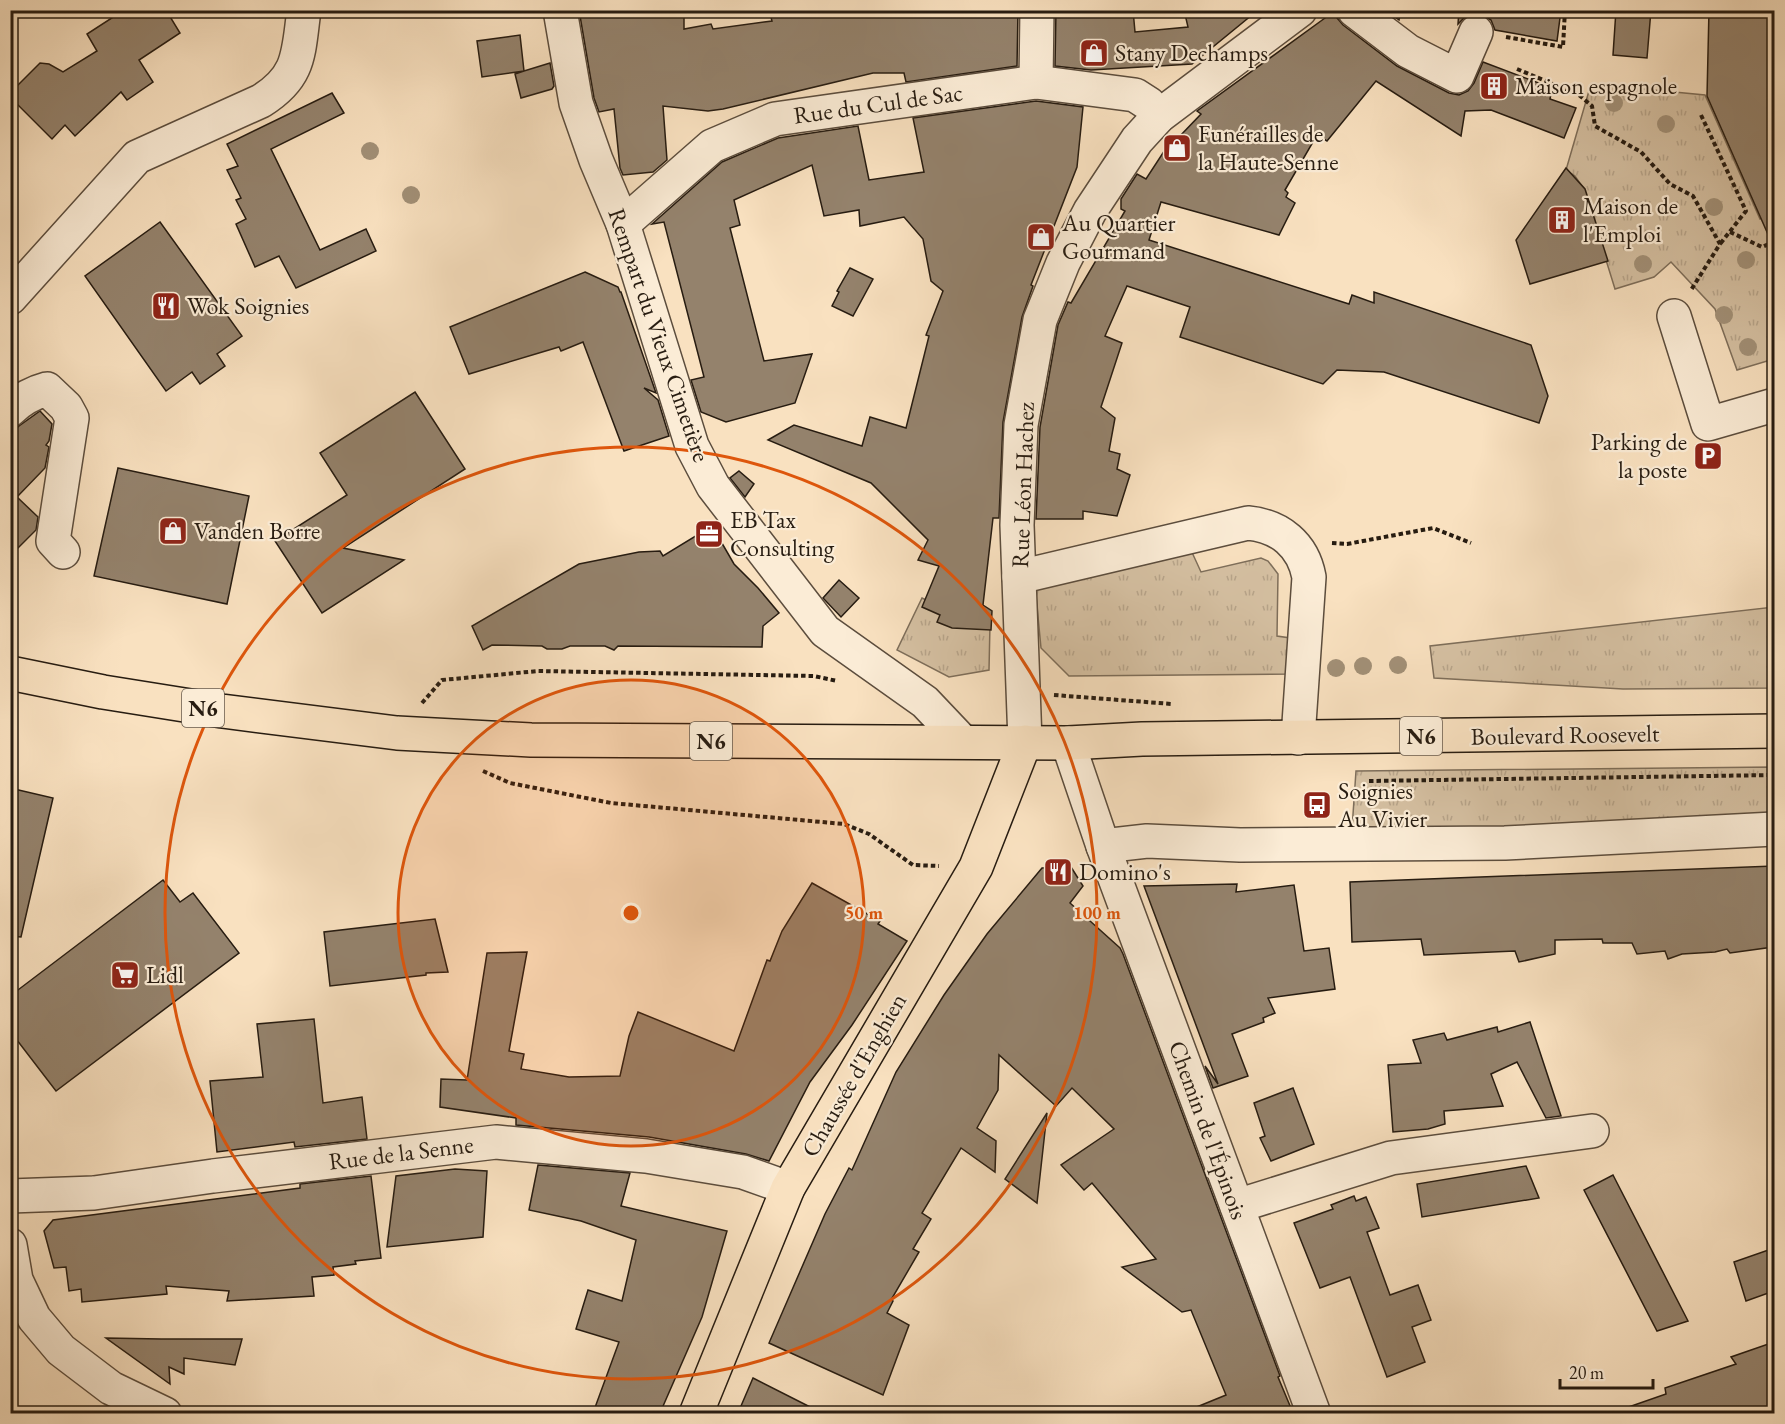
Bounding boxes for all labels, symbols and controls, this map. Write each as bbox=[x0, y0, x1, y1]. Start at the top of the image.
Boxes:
shop icon: Stany Dechamps bbox=[1078, 37, 1110, 69]
place label: Stany Dechamps bbox=[1115, 37, 1268, 68]
building icon: Maison espagnole bbox=[1478, 70, 1510, 102]
place label: Maison espagnole bbox=[1515, 70, 1677, 101]
street label: Rue du Cul de Sac bbox=[791, 76, 965, 131]
place label: Funérailles de la Haute-Senne bbox=[1198, 118, 1339, 177]
shop icon: Funérailles de la Haute-Senne bbox=[1161, 132, 1193, 164]
place label: Maison de l'Emploi bbox=[1583, 190, 1678, 249]
street label: Rempart du Vieux Cimetière bbox=[601, 204, 717, 466]
building icon: Maison de l'Emploi bbox=[1546, 204, 1578, 236]
place label: Au Quartier Gourmand bbox=[1061, 207, 1175, 266]
shop icon: Au Quartier Gourmand bbox=[1025, 221, 1057, 253]
restaurant icon: Wok Soignies bbox=[150, 290, 182, 322]
place label: Wok Soignies bbox=[187, 290, 309, 321]
street label: Rue Léon Hachez bbox=[1004, 402, 1041, 568]
place label: Parking de la poste bbox=[1591, 426, 1687, 485]
parking icon: Parking de la poste bbox=[1692, 440, 1724, 472]
place label: EB Tax Consulting bbox=[730, 504, 835, 563]
shop icon: Vanden Borre bbox=[157, 515, 189, 547]
place label: Vanden Borre bbox=[194, 515, 320, 546]
office icon: EB Tax Consulting bbox=[693, 518, 725, 550]
road number: N6 bbox=[182, 689, 224, 727]
road number: N6 bbox=[1400, 717, 1442, 755]
street label: Boulevard Roosevelt bbox=[1470, 717, 1660, 752]
road number: N6 bbox=[690, 722, 732, 760]
place label: Soignies Au Vivier bbox=[1337, 775, 1427, 834]
bus stop icon: Soignies Au Vivier bbox=[1301, 789, 1333, 821]
restaurant icon: Domino's bbox=[1042, 856, 1074, 888]
place label: Domino's bbox=[1079, 856, 1171, 887]
text: 50 m bbox=[845, 901, 883, 924]
text: 100 m bbox=[1073, 901, 1121, 924]
centre of rings bbox=[621, 903, 641, 923]
supermarket icon: Lidl bbox=[109, 959, 141, 991]
place label: Lidl bbox=[146, 959, 184, 990]
street label: Chaussée d'Enghien bbox=[794, 987, 913, 1162]
street label: Chemin de l'Épinois bbox=[1162, 1036, 1255, 1223]
street label: Rue de la Senne bbox=[327, 1128, 475, 1177]
scale bar bbox=[1560, 1352, 1653, 1390]
text: 20 m bbox=[1569, 1361, 1604, 1384]

